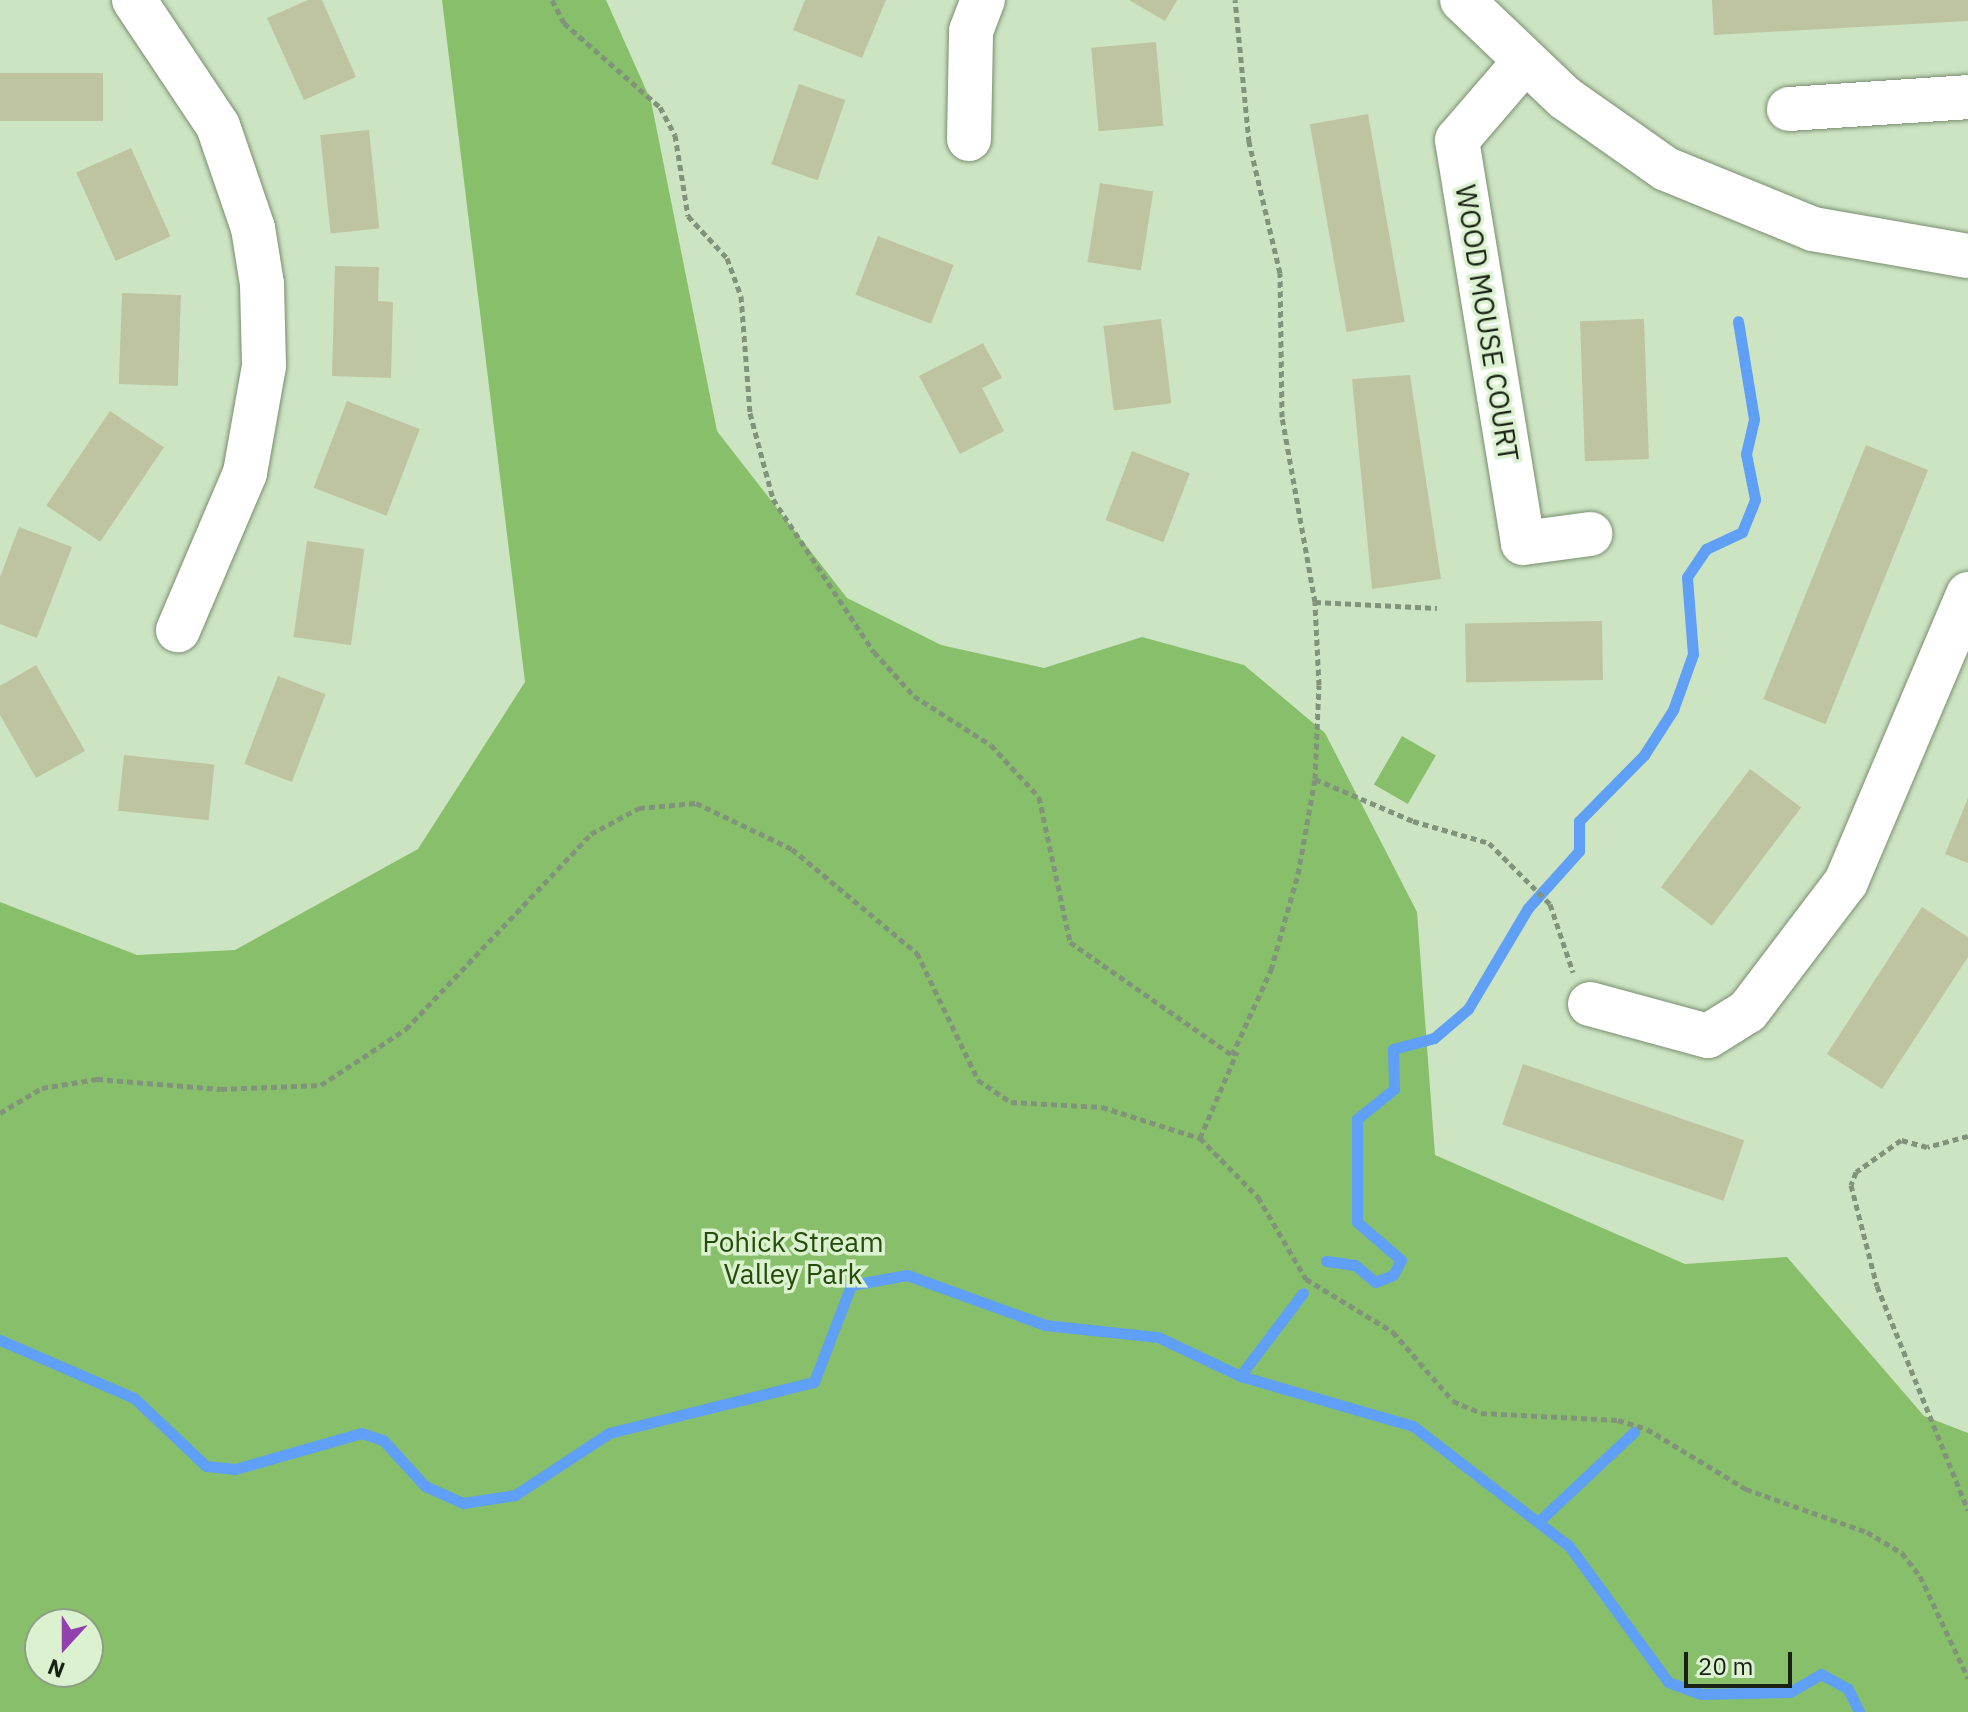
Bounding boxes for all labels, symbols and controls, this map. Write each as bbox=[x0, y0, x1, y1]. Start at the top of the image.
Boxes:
street label: WOOD MOUSE COURT bbox=[1449, 182, 1525, 464]
park label: Pohick Stream Valley Park bbox=[702, 1225, 884, 1291]
north arrow bbox=[24, 1608, 104, 1688]
scale bar bbox=[1688, 1636, 1796, 1686]
text: 20 m bbox=[1698, 1650, 1753, 1682]
text: N bbox=[43, 1653, 69, 1685]

